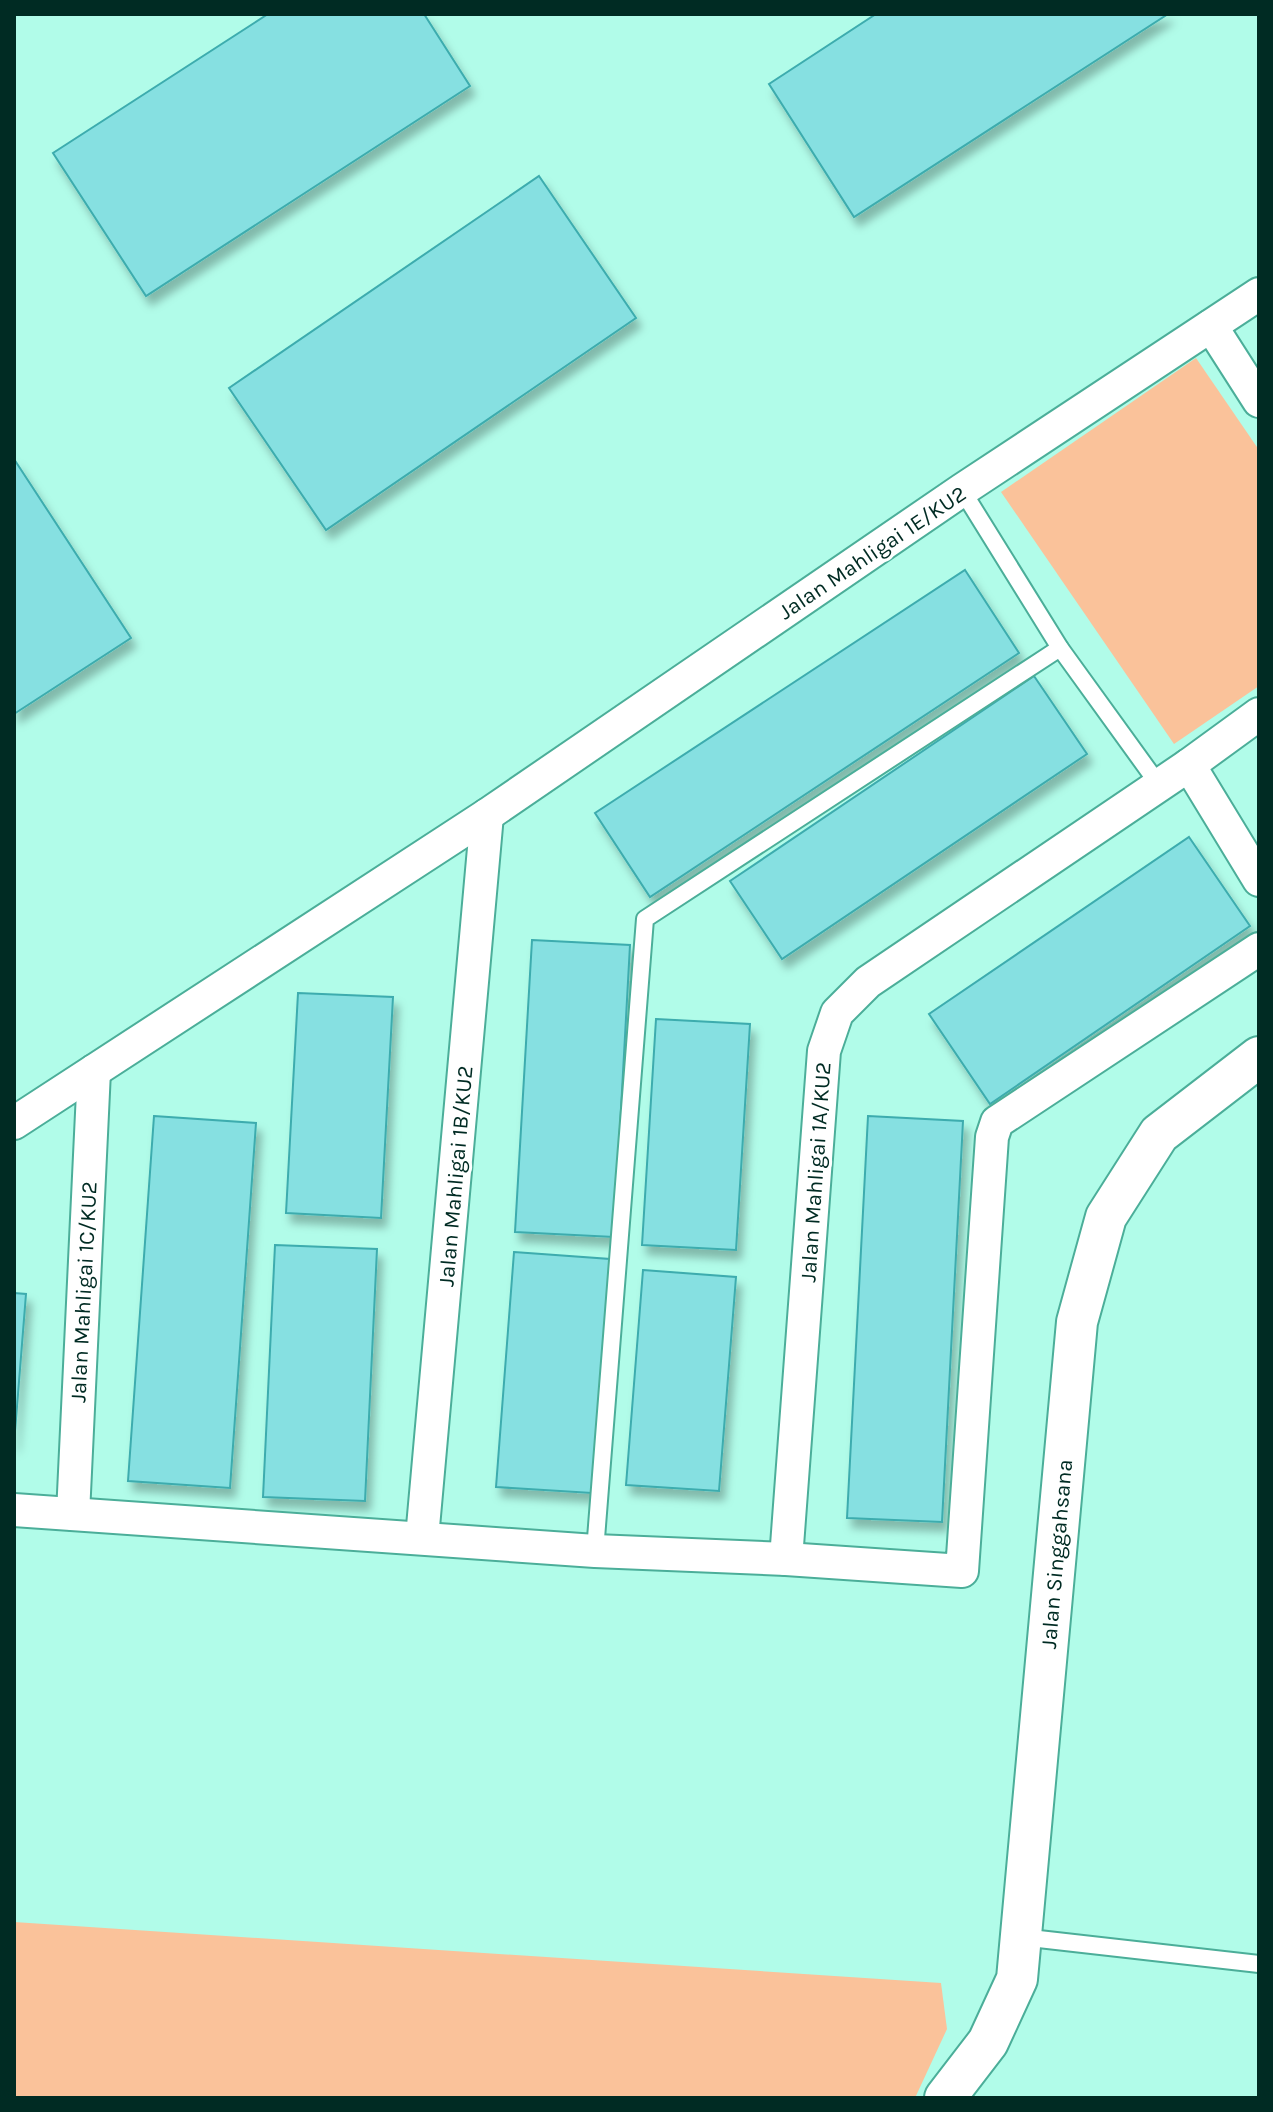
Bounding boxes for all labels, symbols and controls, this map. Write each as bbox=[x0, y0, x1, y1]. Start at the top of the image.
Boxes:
street label: Jalan Mahligai 1E/KU2 bbox=[774, 480, 971, 625]
street label: Jalan Mahligai 1A/KU2 bbox=[795, 1061, 837, 1283]
street label: Jalan Mahligai 1B/KU2 bbox=[433, 1065, 479, 1288]
street label: Jalan Mahligai 1C/KU2 bbox=[65, 1181, 103, 1403]
street label: Jalan Singgahsana bbox=[1036, 1458, 1078, 1650]

